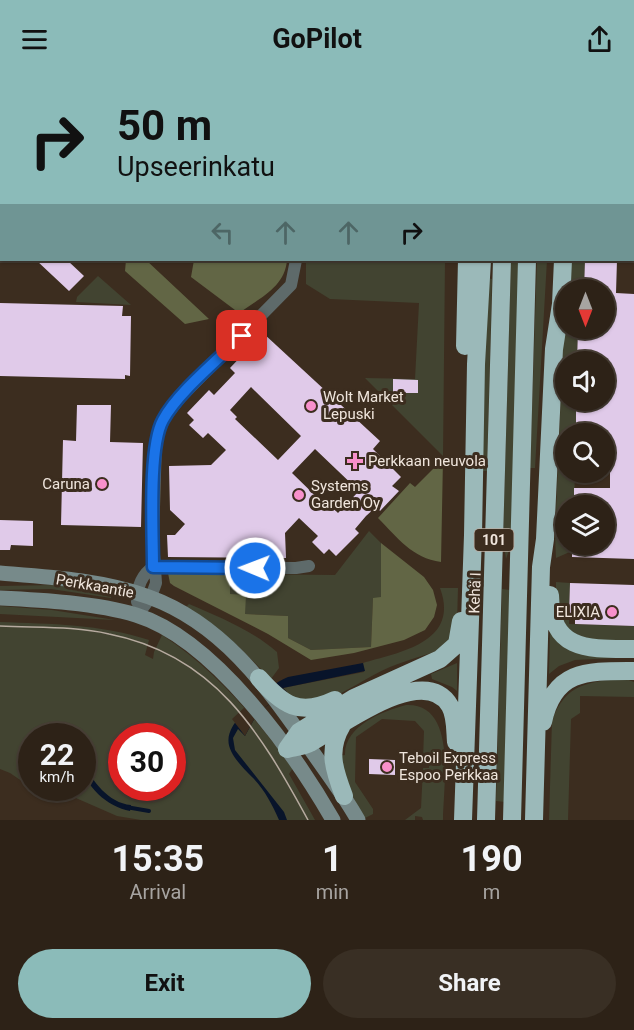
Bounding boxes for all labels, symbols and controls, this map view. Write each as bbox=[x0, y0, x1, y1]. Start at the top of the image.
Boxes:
icon: menu bbox=[18, 23, 51, 56]
text: GoPilot bbox=[272, 23, 362, 55]
icon: share bbox=[583, 23, 616, 56]
text: 50 m bbox=[117, 101, 212, 150]
icon: right bbox=[18, 102, 96, 180]
text: Upseerinkatu bbox=[117, 151, 275, 183]
icon: left bbox=[206, 216, 239, 249]
icon: ahead bbox=[269, 216, 302, 249]
icon: ahead bbox=[332, 216, 365, 249]
icon: right bbox=[395, 216, 428, 249]
north arrow bbox=[555, 279, 615, 339]
map controls bbox=[555, 279, 615, 555]
pin bbox=[216, 310, 267, 361]
icon: arrive bbox=[225, 319, 258, 352]
button: sound bbox=[555, 351, 615, 411]
place label: Wolt Market Lepuski bbox=[323, 388, 404, 423]
marker: Wolt Market Lepuski bbox=[304, 399, 318, 413]
button: search bbox=[555, 423, 615, 483]
marker: Perkkaan neuvola bbox=[346, 452, 364, 470]
place label: Perkkaan neuvola bbox=[368, 452, 486, 470]
place label: Caruna bbox=[42, 475, 90, 493]
marker: Caruna bbox=[95, 477, 109, 491]
place label: Systems Garden Oy bbox=[311, 477, 380, 512]
marker: Systems Garden Oy bbox=[292, 488, 306, 502]
button: layers bbox=[555, 495, 615, 555]
road number: 101 bbox=[474, 529, 514, 551]
position arrow bbox=[223, 536, 287, 600]
street label: Perkkaantie bbox=[55, 570, 135, 602]
street label: Kehä I bbox=[465, 572, 485, 614]
place label: ELIXIA bbox=[556, 603, 600, 621]
marker: ELIXIA bbox=[605, 605, 619, 619]
speed limit sign: 30 bbox=[108, 723, 186, 801]
text: 22 bbox=[40, 737, 74, 772]
place label: Teboil Express Espoo Perkkaa bbox=[399, 749, 498, 784]
marker: Teboil Express Espoo Perkkaa bbox=[380, 760, 394, 774]
text: km/h bbox=[39, 768, 75, 786]
text: 15:35 bbox=[111, 838, 204, 880]
text: 1 bbox=[322, 838, 343, 880]
text: 190 bbox=[461, 838, 523, 880]
text: Arrival bbox=[129, 880, 186, 904]
text: min bbox=[316, 880, 349, 904]
text: m bbox=[483, 880, 500, 904]
button: Exit bbox=[18, 949, 311, 1018]
button: Share bbox=[323, 949, 616, 1018]

